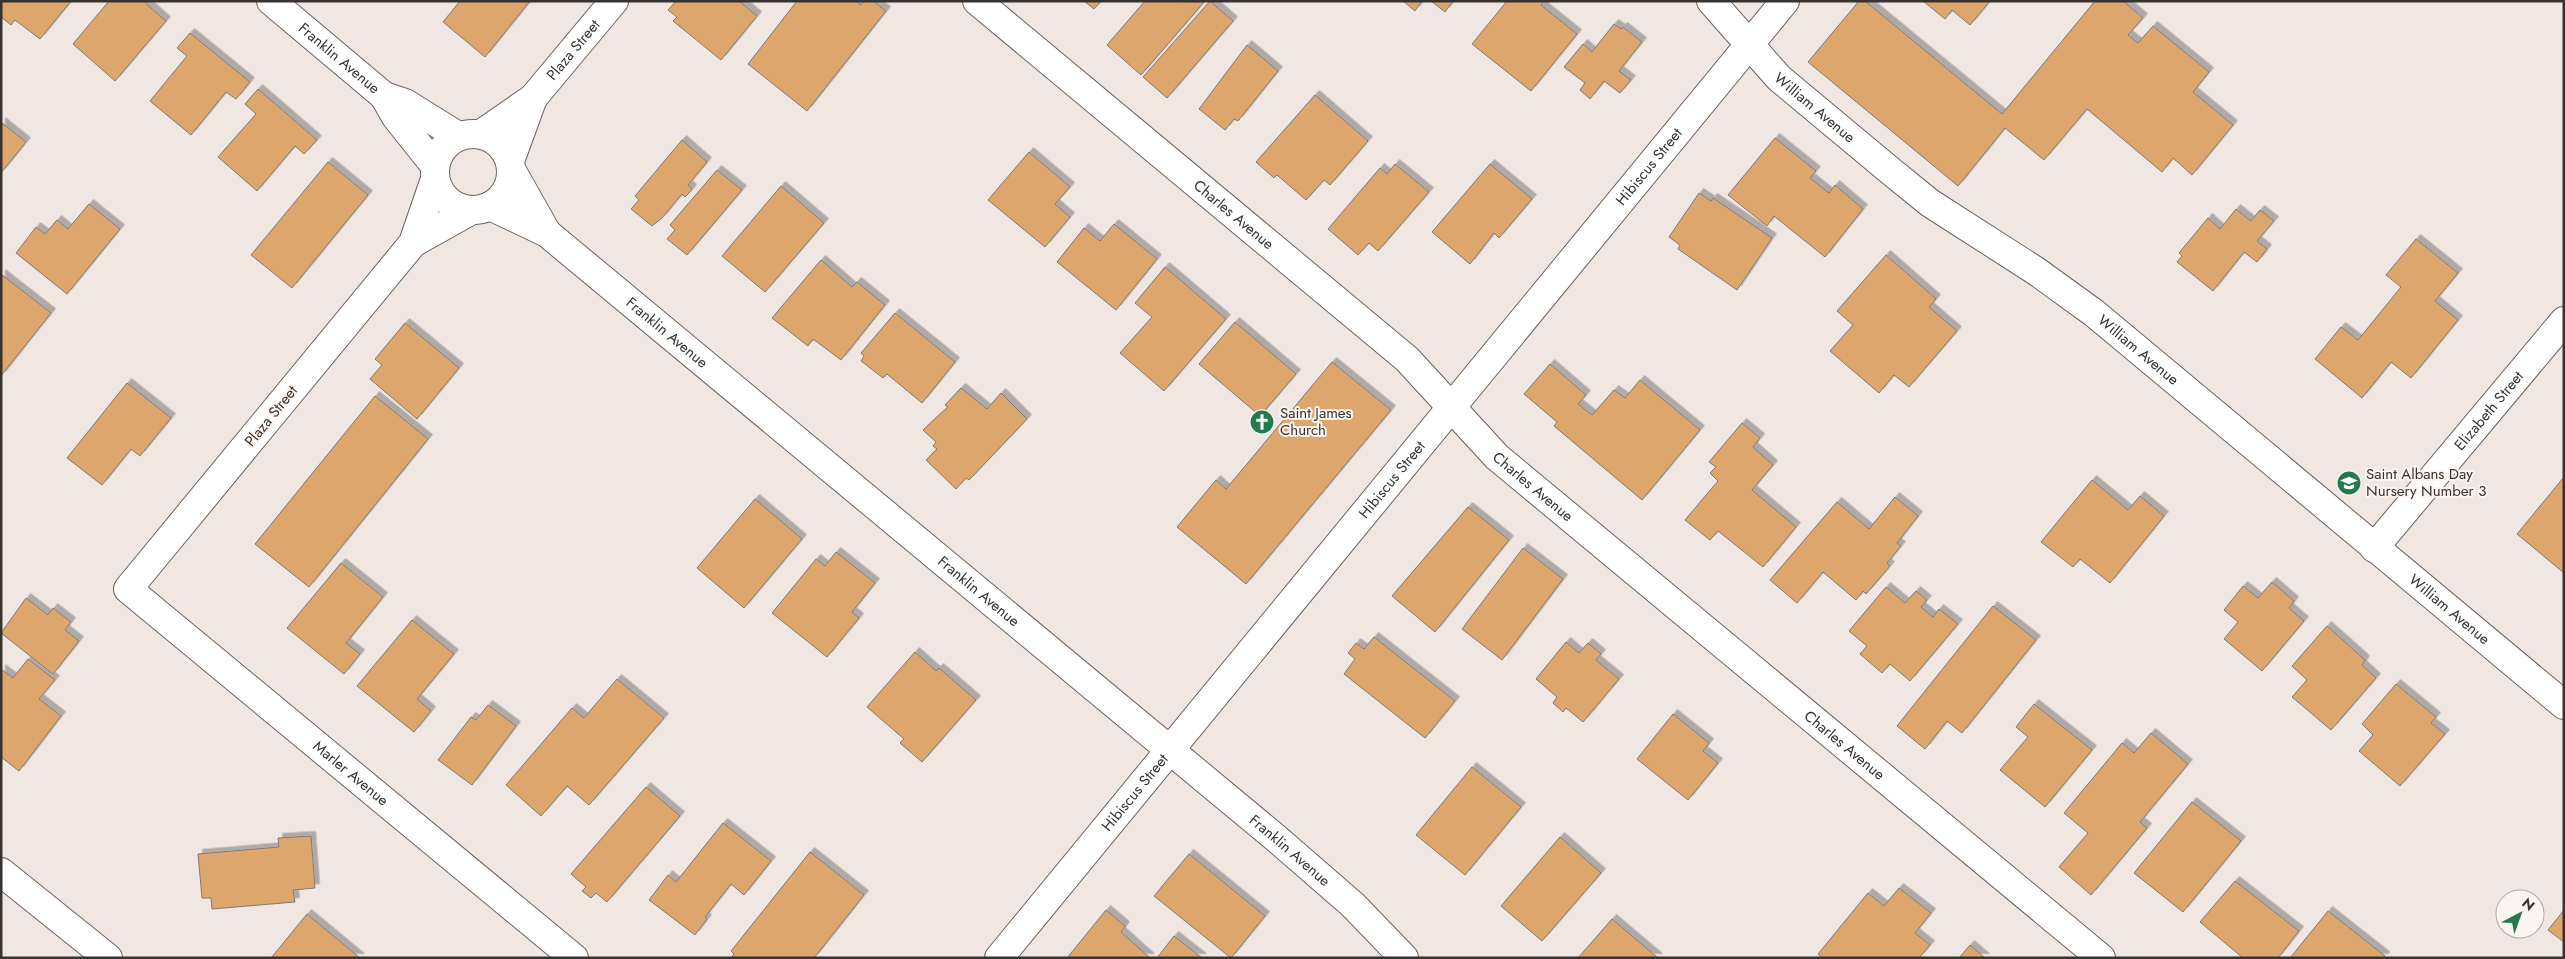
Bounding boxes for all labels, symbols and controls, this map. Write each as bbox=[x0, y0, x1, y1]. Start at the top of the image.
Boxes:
street label: Plaza Street bbox=[541, 14, 605, 85]
street label: Franklin Avenue bbox=[294, 17, 385, 99]
street label: William Avenue bbox=[1769, 67, 1860, 148]
street label: Hibiscus Street bbox=[1610, 123, 1688, 210]
street label: Charles Avenue bbox=[1189, 175, 1279, 255]
street label: Franklin Avenue bbox=[621, 292, 713, 373]
street label: William Avenue bbox=[2093, 310, 2184, 391]
street label: Elizabeth Street bbox=[2449, 366, 2529, 455]
street label: Plaza Street bbox=[239, 380, 303, 451]
place label: Saint James Church bbox=[1280, 402, 1352, 441]
church icon: Saint James Church bbox=[1249, 409, 1275, 435]
street label: Hibiscus Street bbox=[1353, 436, 1431, 523]
street label: Charles Avenue bbox=[1488, 447, 1578, 527]
place label: Saint Albans Day Nursery Number 3 bbox=[2366, 463, 2486, 502]
school or university icon: Saint Albans Day Nursery Number 3 bbox=[2336, 470, 2362, 496]
street label: Franklin Avenue bbox=[933, 551, 1025, 632]
street label: William Avenue bbox=[2404, 569, 2495, 650]
street label: Charles Avenue bbox=[1799, 705, 1890, 785]
street label: Marler Avenue bbox=[308, 735, 393, 811]
street label: Hibiscus Street bbox=[1096, 749, 1174, 836]
street label: Franklin Avenue bbox=[1244, 809, 1335, 892]
north arrow bbox=[2495, 889, 2545, 939]
text: N bbox=[2518, 893, 2539, 915]

